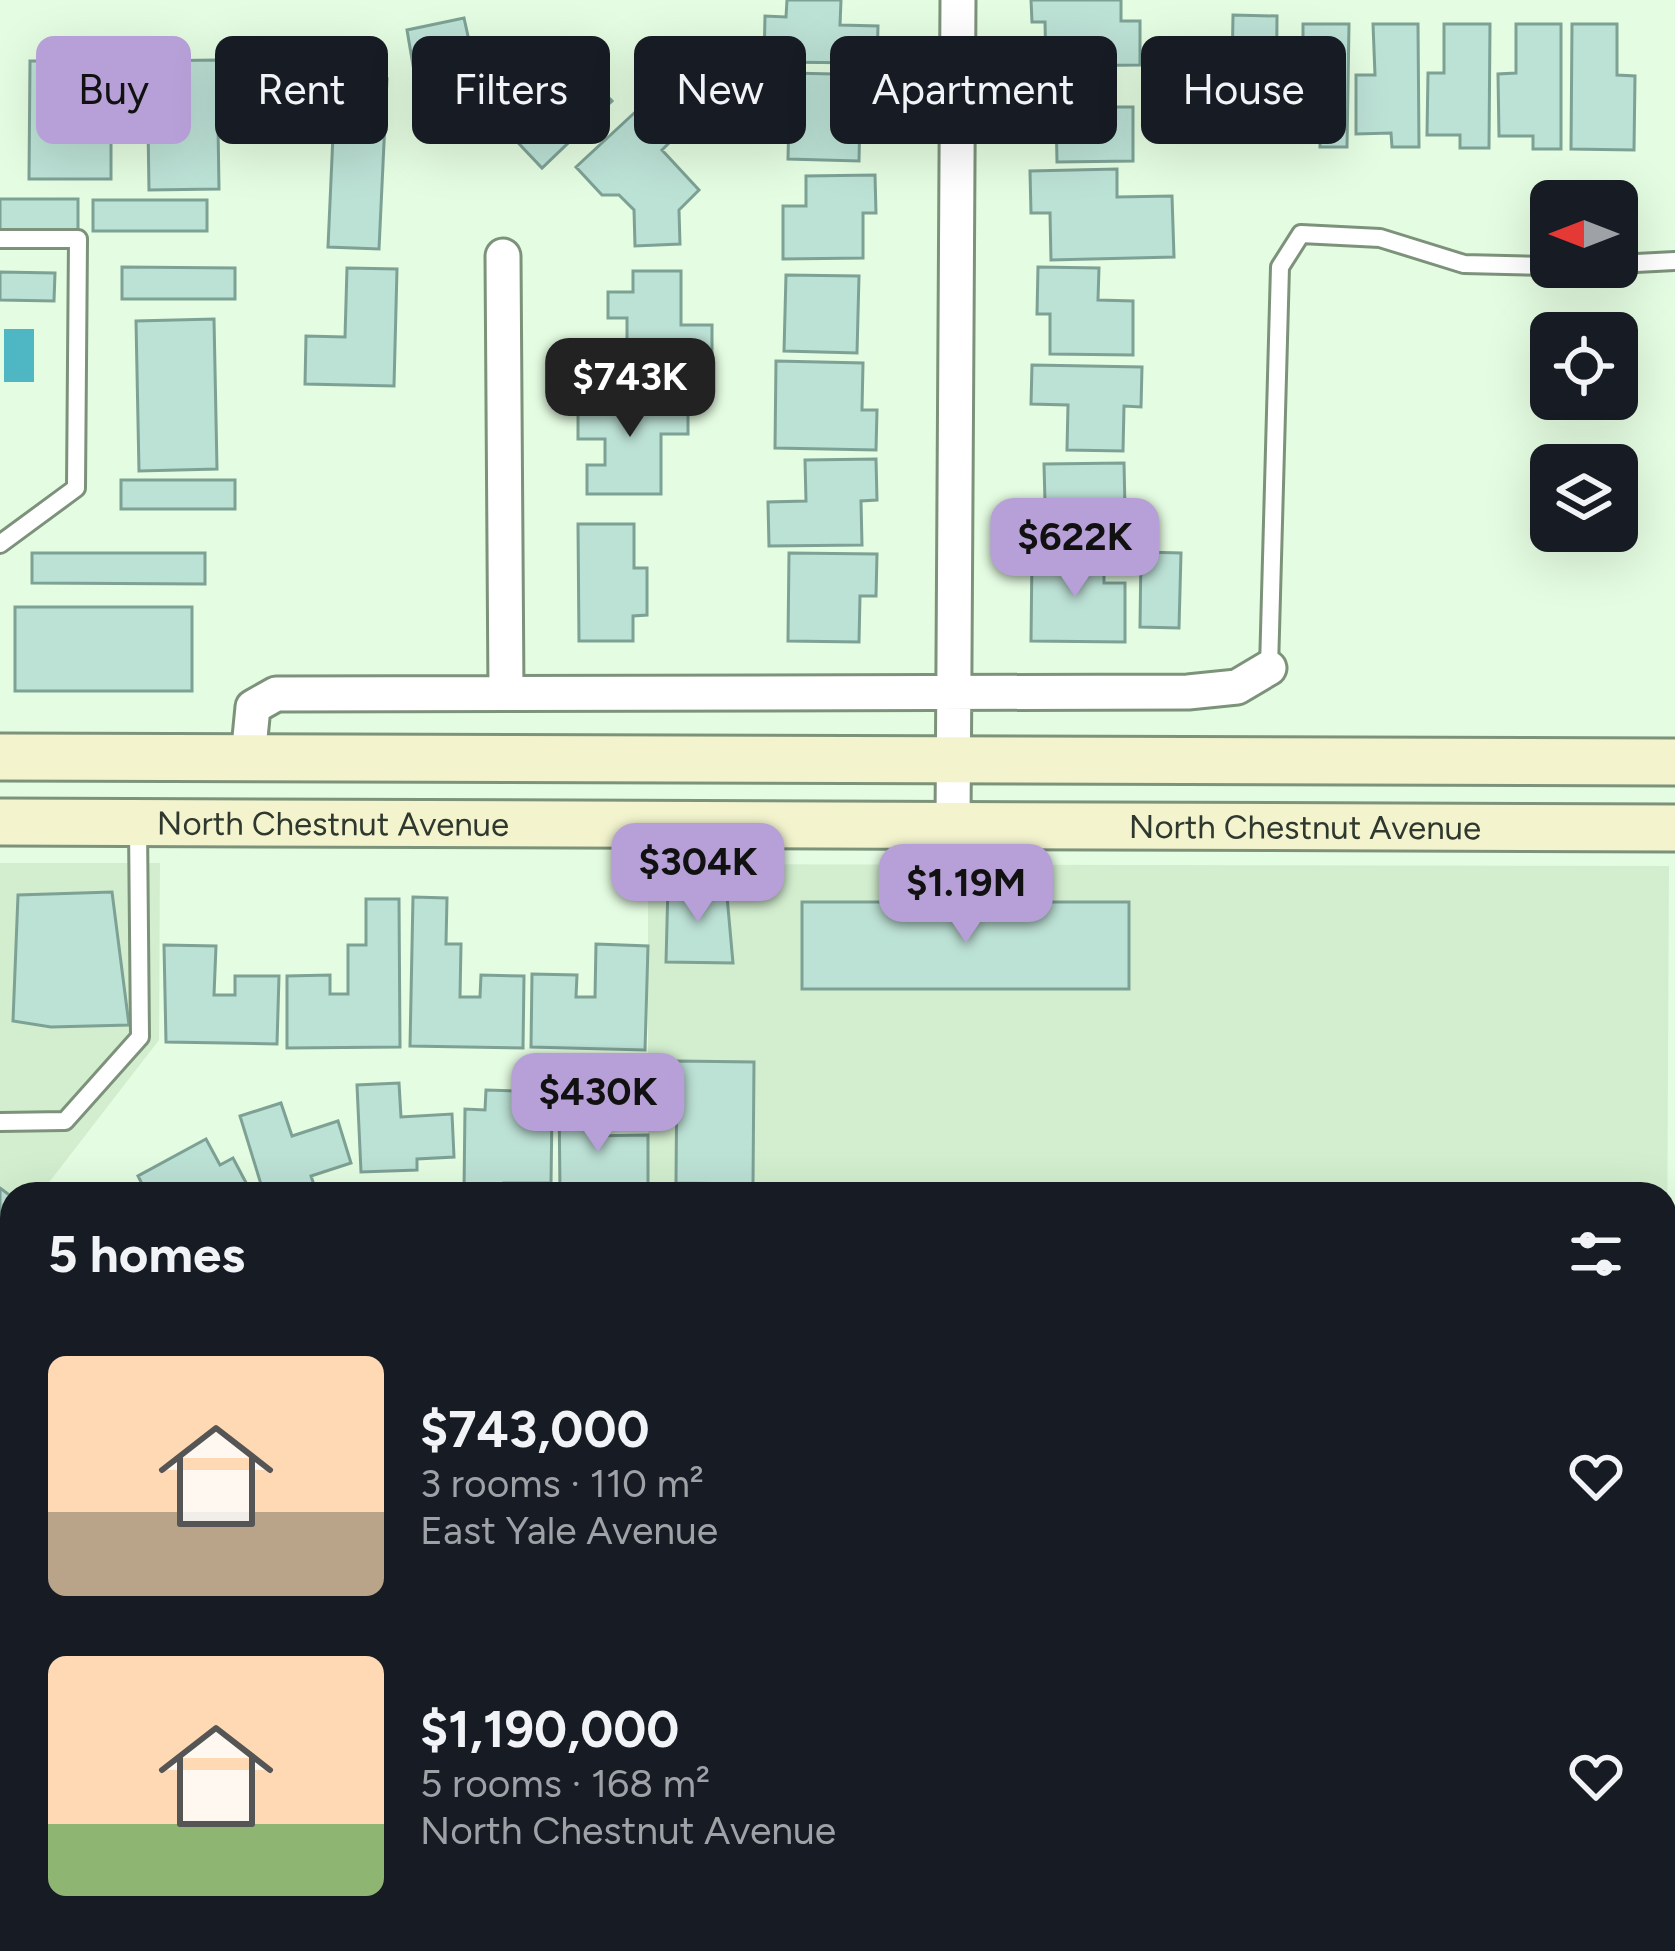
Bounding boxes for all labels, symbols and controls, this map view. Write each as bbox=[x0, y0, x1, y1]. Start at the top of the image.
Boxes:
chip: Buy bbox=[36, 36, 191, 144]
chip: Rent bbox=[215, 36, 388, 144]
chip: Filters bbox=[412, 36, 610, 144]
chip: New bbox=[634, 36, 806, 144]
chip: Apartment bbox=[830, 36, 1117, 144]
chip: House bbox=[1141, 36, 1346, 144]
north arrow bbox=[1530, 180, 1638, 288]
map controls bbox=[1530, 180, 1638, 552]
button: locate bbox=[1530, 312, 1638, 420]
pin: $743K bbox=[546, 338, 714, 440]
text: $743K bbox=[572, 353, 688, 400]
button: layers bbox=[1530, 444, 1638, 552]
pin: $622K bbox=[991, 498, 1159, 600]
text: $622K bbox=[1017, 513, 1133, 560]
street label: North Chestnut Avenue bbox=[157, 803, 509, 843]
street label: North Chestnut Avenue bbox=[1129, 807, 1481, 847]
pin: $304K bbox=[614, 823, 782, 925]
text: $304K bbox=[638, 838, 758, 885]
pin: $1.19M bbox=[868, 844, 1064, 946]
text: $1.19M bbox=[906, 859, 1026, 906]
pin: $430K bbox=[514, 1053, 682, 1155]
text: $430K bbox=[538, 1068, 658, 1115]
icon: filters bbox=[1563, 1221, 1629, 1287]
text: 5 homes bbox=[48, 1224, 245, 1285]
text: $743,000 bbox=[420, 1399, 650, 1460]
icon: home bbox=[144, 1404, 288, 1548]
icon: heart bbox=[1563, 1443, 1629, 1509]
text: 3 rooms · 110 m² bbox=[420, 1460, 704, 1507]
text: East Yale Avenue bbox=[420, 1507, 718, 1554]
text: $1,190,000 bbox=[420, 1699, 679, 1760]
icon: home bbox=[144, 1704, 288, 1848]
icon: heart bbox=[1563, 1743, 1629, 1809]
text: 5 rooms · 168 m² bbox=[420, 1760, 710, 1807]
text: North Chestnut Avenue bbox=[420, 1807, 836, 1854]

